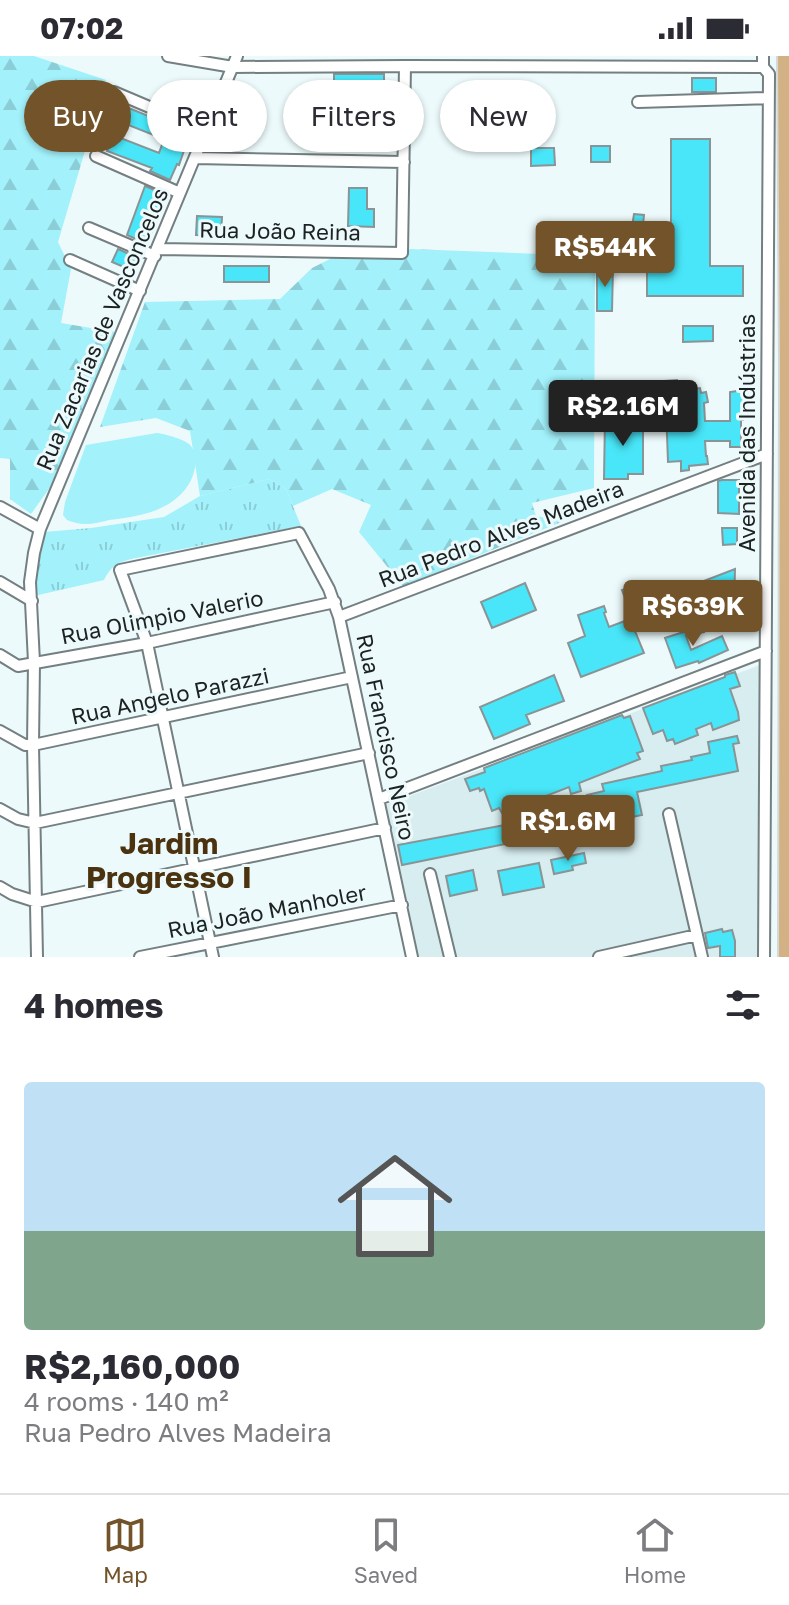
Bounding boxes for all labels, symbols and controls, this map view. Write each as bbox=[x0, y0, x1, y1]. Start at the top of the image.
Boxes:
text: 07:02 bbox=[40, 10, 123, 46]
chip: Buy bbox=[24, 80, 131, 152]
chip: Rent bbox=[147, 80, 267, 152]
chip: Filters bbox=[283, 80, 424, 152]
chip: New bbox=[440, 80, 556, 152]
street label: Rua Zacarias de Vasconcelos bbox=[30, 183, 173, 474]
street label: Rua João Reina bbox=[199, 216, 361, 245]
pin: R$544K bbox=[540, 221, 670, 289]
text: R$544K bbox=[554, 231, 656, 262]
street label: Avenida das Indústrias bbox=[733, 314, 760, 552]
pin: R$2.16M bbox=[549, 380, 697, 448]
text: R$2.16M bbox=[567, 390, 679, 421]
street label: Rua Pedro Alves Madeira bbox=[374, 474, 627, 593]
pin: R$639K bbox=[628, 580, 758, 648]
street label: Rua Olimpio Valerio bbox=[58, 584, 265, 649]
text: R$639K bbox=[641, 590, 745, 621]
street label: Rua Francisco Neiro bbox=[351, 631, 422, 843]
street label: Rua Angelo Parazzi bbox=[68, 661, 271, 730]
pin: R$1.6M bbox=[503, 795, 633, 863]
text: R$1.6M bbox=[520, 805, 616, 836]
district label: Jardim Progresso I bbox=[86, 825, 252, 895]
street label: Rua João Manholer bbox=[165, 878, 369, 943]
icon: filters bbox=[721, 983, 765, 1027]
text: 4 homes bbox=[24, 985, 164, 1025]
icon: home bbox=[323, 1134, 467, 1278]
text: R$2,160,000 bbox=[24, 1346, 240, 1386]
text: 4 rooms · 140 m² bbox=[24, 1386, 229, 1417]
text: Rua Pedro Alves Madeira bbox=[24, 1417, 332, 1448]
tab: Map bbox=[103, 1513, 148, 1588]
tab: Saved bbox=[354, 1513, 418, 1588]
tab: Home bbox=[624, 1513, 686, 1588]

